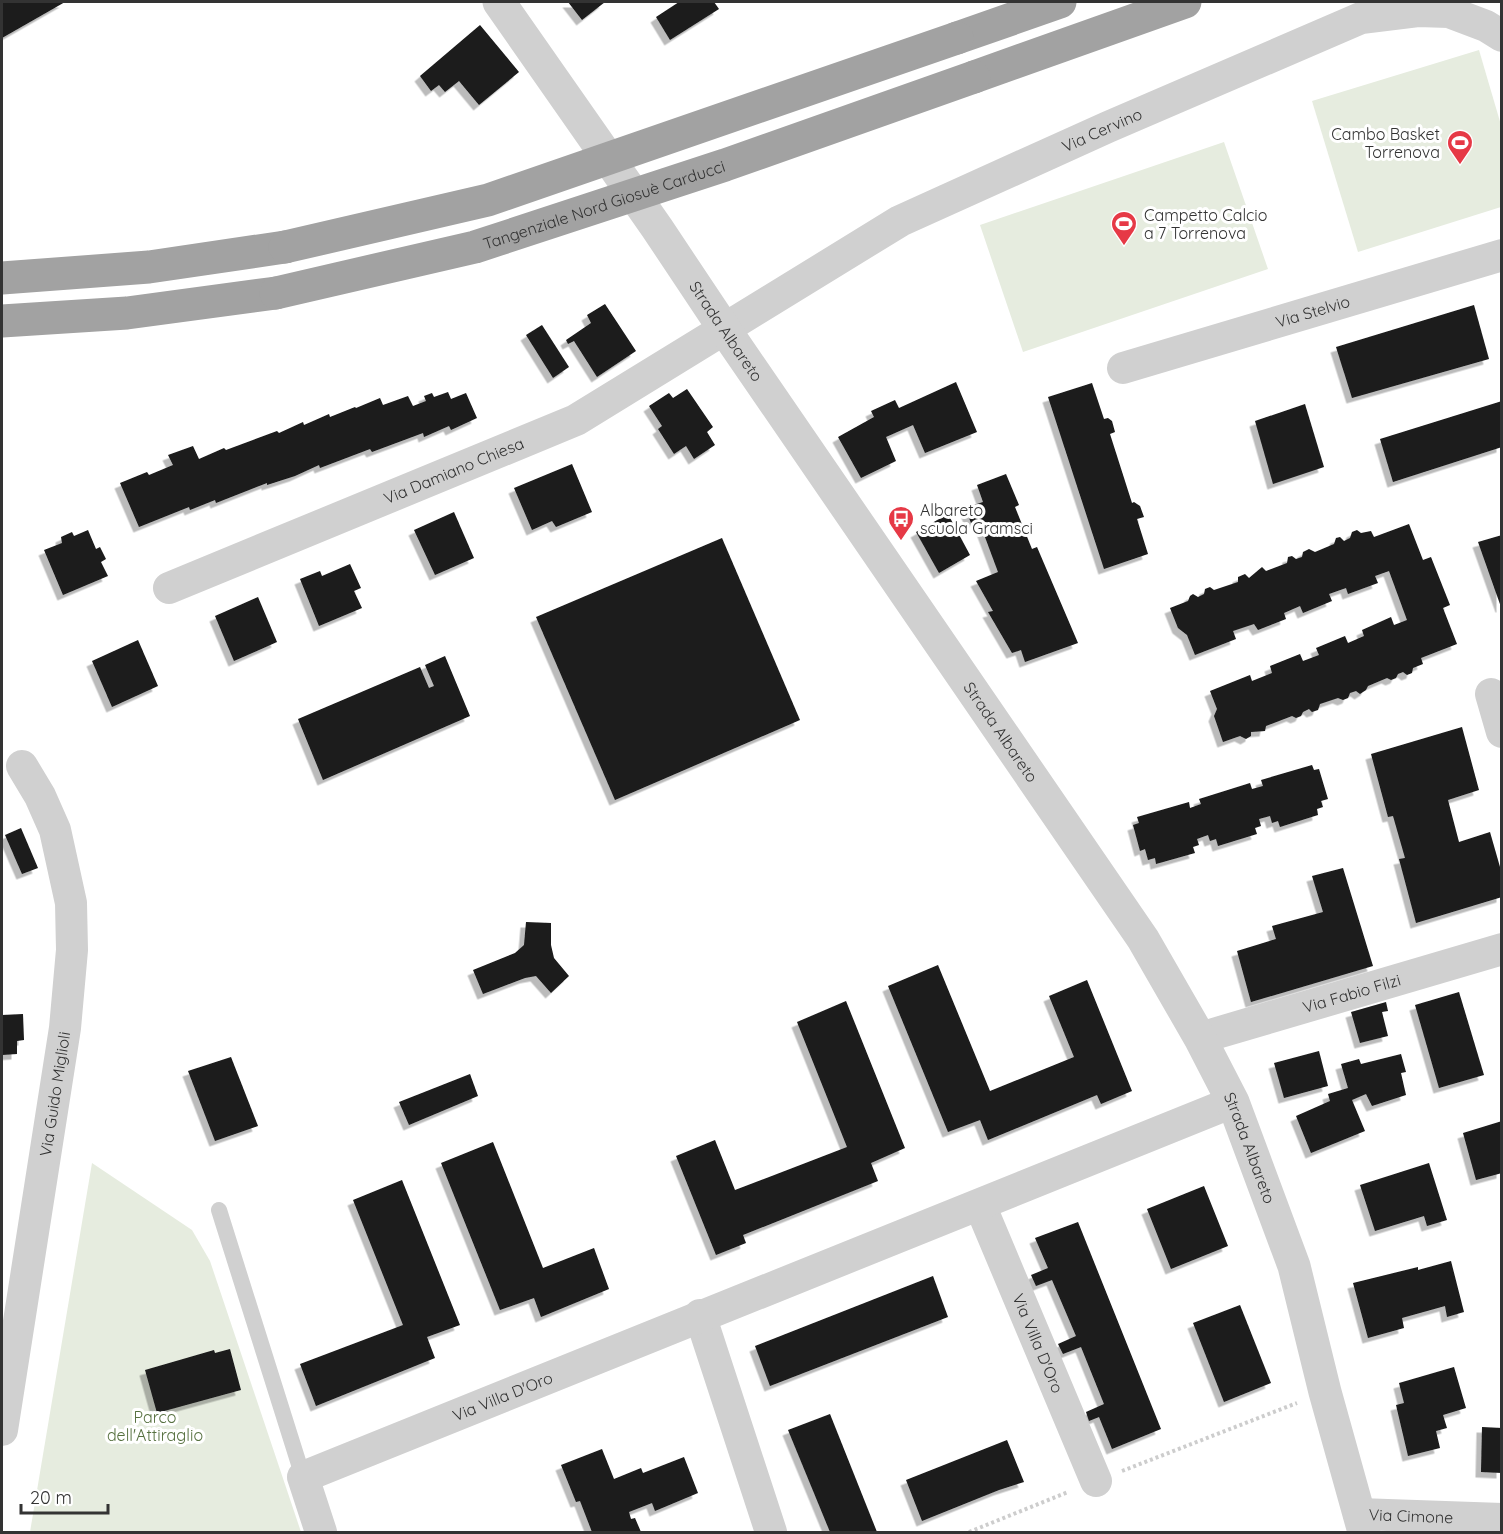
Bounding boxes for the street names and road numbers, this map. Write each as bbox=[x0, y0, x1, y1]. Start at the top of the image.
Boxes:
street label: Via Cervino bbox=[1059, 104, 1145, 157]
street label: Tangenziale Nord Giosuè Carducci bbox=[481, 156, 727, 254]
street label: Strada Albareto bbox=[685, 277, 767, 385]
street label: Via Stelvio bbox=[1273, 291, 1352, 332]
street label: Via Damiano Chiesa bbox=[381, 433, 527, 508]
street label: Strada Albareto bbox=[960, 678, 1042, 786]
street label: Via Fabio Filzi bbox=[1300, 969, 1403, 1017]
street label: Via Guido Miglioli bbox=[35, 1030, 74, 1158]
street label: Strada Albareto bbox=[1220, 1089, 1280, 1206]
street label: Via Villa D'Oro bbox=[1008, 1291, 1068, 1396]
street label: Via Villa D'Oro bbox=[450, 1367, 555, 1425]
street label: Via Cimone bbox=[1368, 1504, 1454, 1527]

